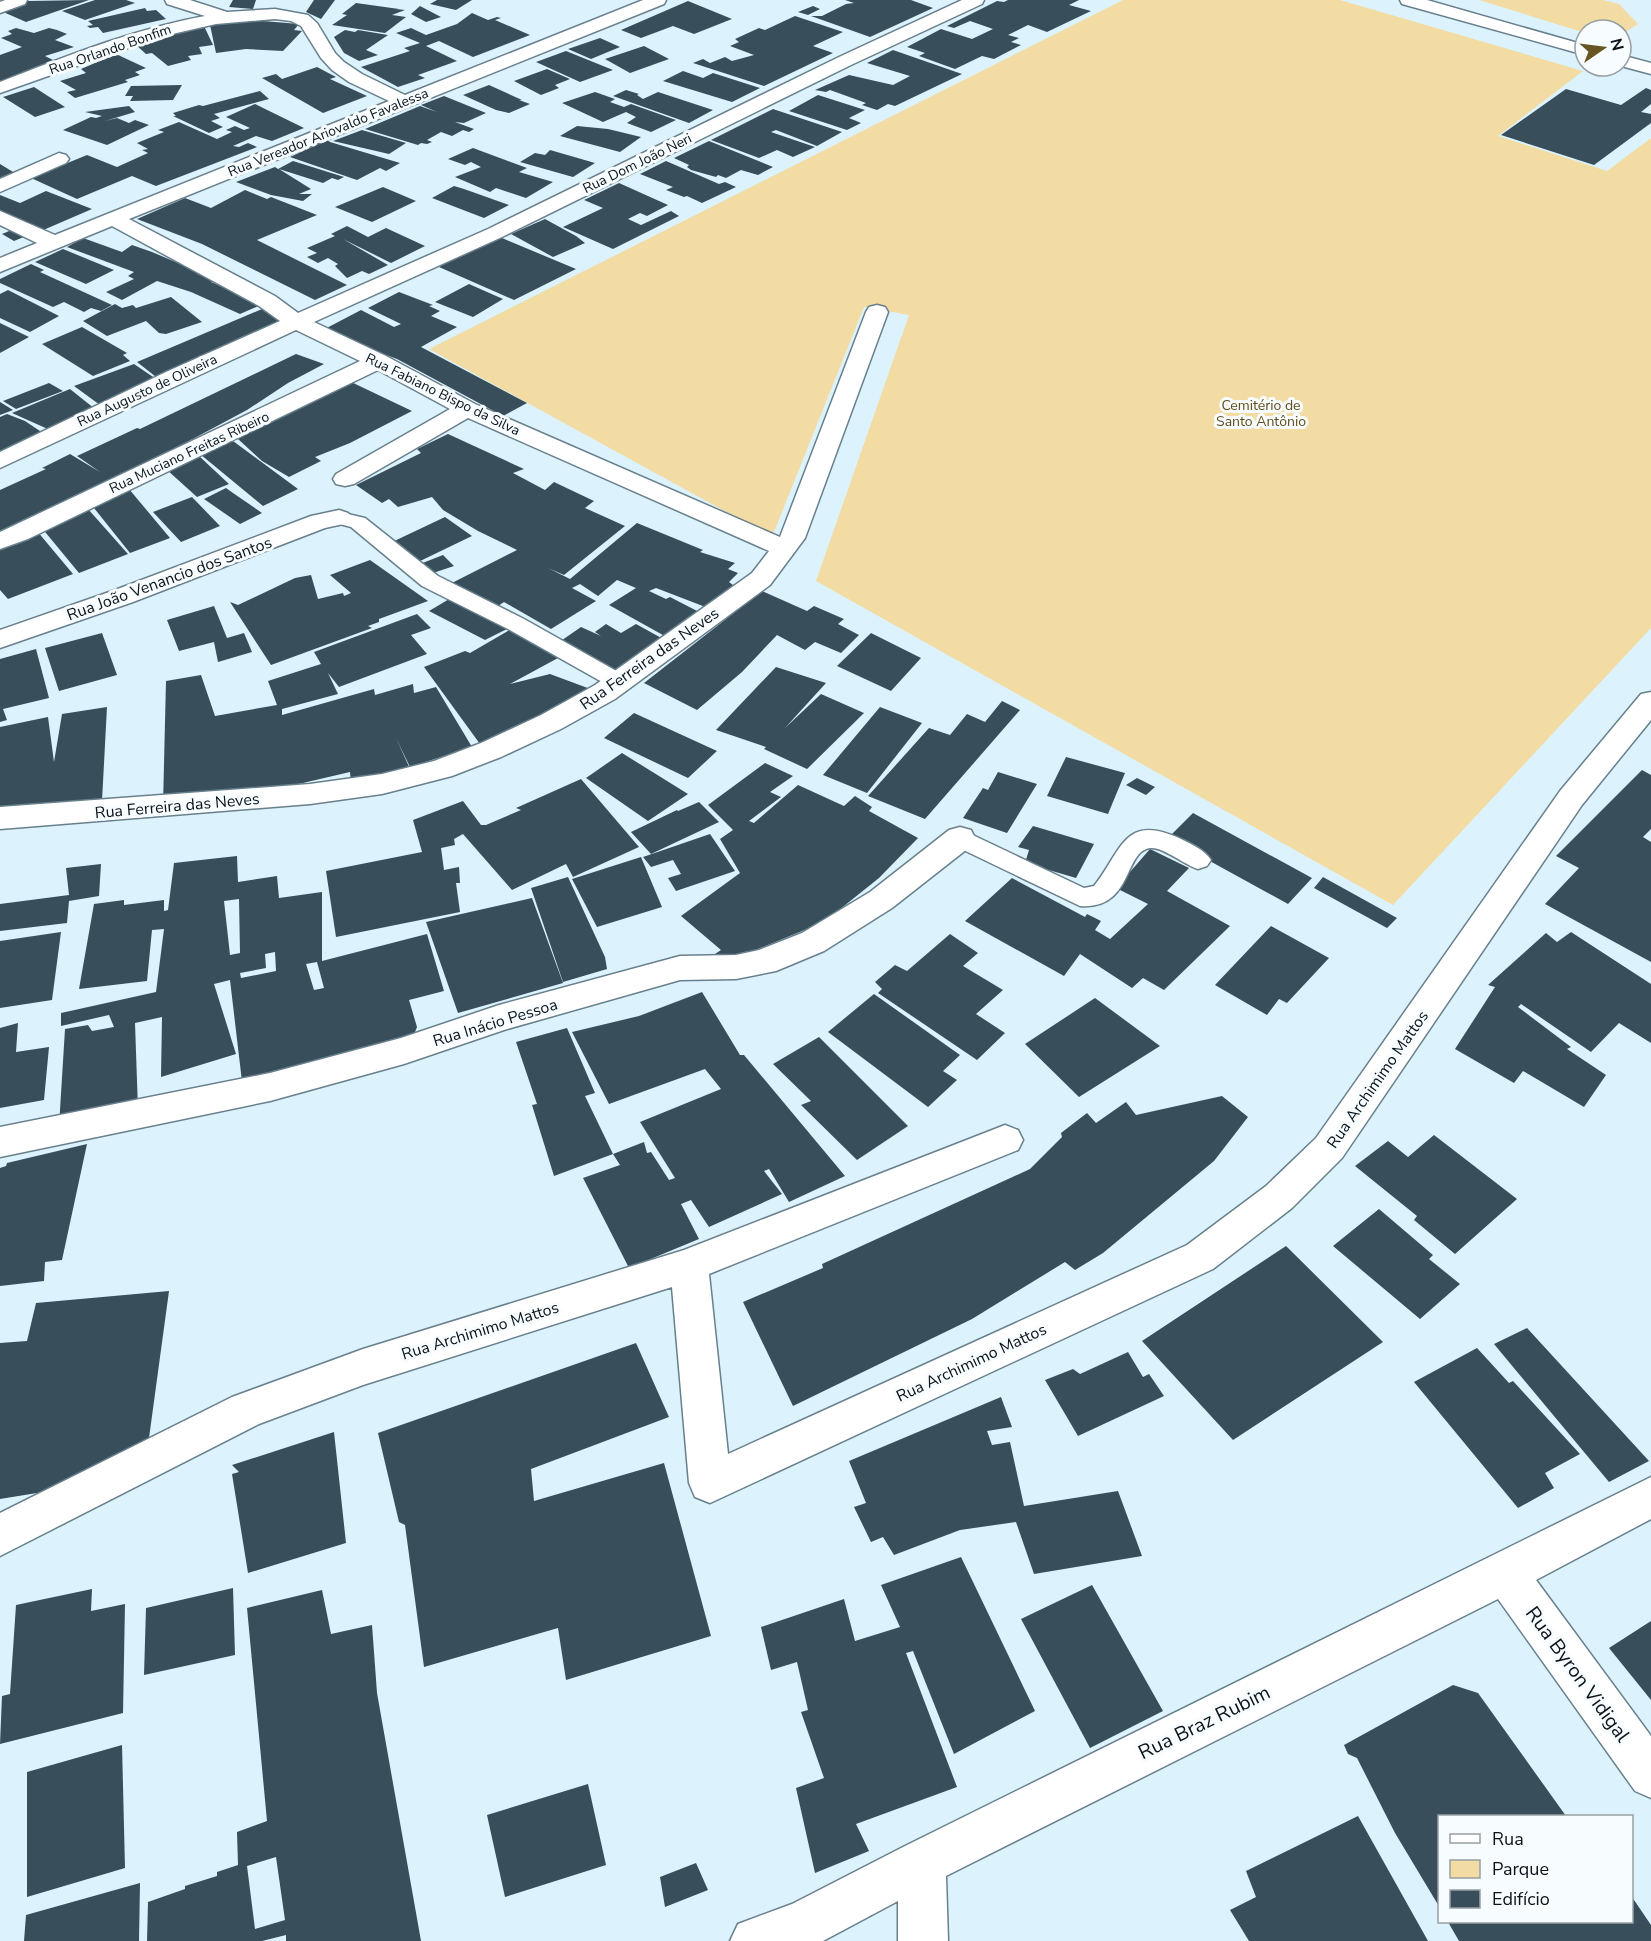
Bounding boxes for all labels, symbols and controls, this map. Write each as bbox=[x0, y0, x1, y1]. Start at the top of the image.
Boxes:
north arrow bbox=[1573, 18, 1633, 78]
street label: Rua Orlando Bonfim bbox=[47, 20, 174, 79]
text: N bbox=[1604, 36, 1629, 53]
street label: Rua Vereador Ariovaldo Favalessa bbox=[225, 83, 431, 181]
street label: Rua Dom João Neri bbox=[579, 129, 695, 198]
street label: Rua Fabiano Bispo da Silva bbox=[362, 349, 523, 440]
street label: Rua Augusto de Oliveira bbox=[74, 350, 220, 431]
park label: Cemitério de Santo Antônio bbox=[1216, 396, 1306, 431]
street label: Rua Muciano Freitas Ribeiro bbox=[106, 407, 273, 498]
street label: Rua João Venancio dos Santos bbox=[64, 532, 275, 626]
street label: Rua Ferreira das Neves bbox=[576, 602, 724, 715]
street label: Rua Ferreira das Neves bbox=[94, 788, 260, 824]
street label: Rua Inácio Pessoa bbox=[430, 994, 560, 1052]
street label: Rua Archimimo Mattos bbox=[1322, 1006, 1434, 1153]
street label: Rua Archimimo Mattos bbox=[399, 1297, 562, 1365]
street label: Rua Archimimo Mattos bbox=[893, 1318, 1050, 1407]
street label: Rua Byron Vidigal bbox=[1519, 1601, 1636, 1748]
street label: Rua Braz Rubim bbox=[1134, 1679, 1275, 1766]
legend bbox=[1438, 1815, 1633, 1923]
text: Rua bbox=[1492, 1827, 1524, 1851]
text: Parque bbox=[1492, 1857, 1549, 1881]
text: Edifício bbox=[1492, 1887, 1550, 1911]

